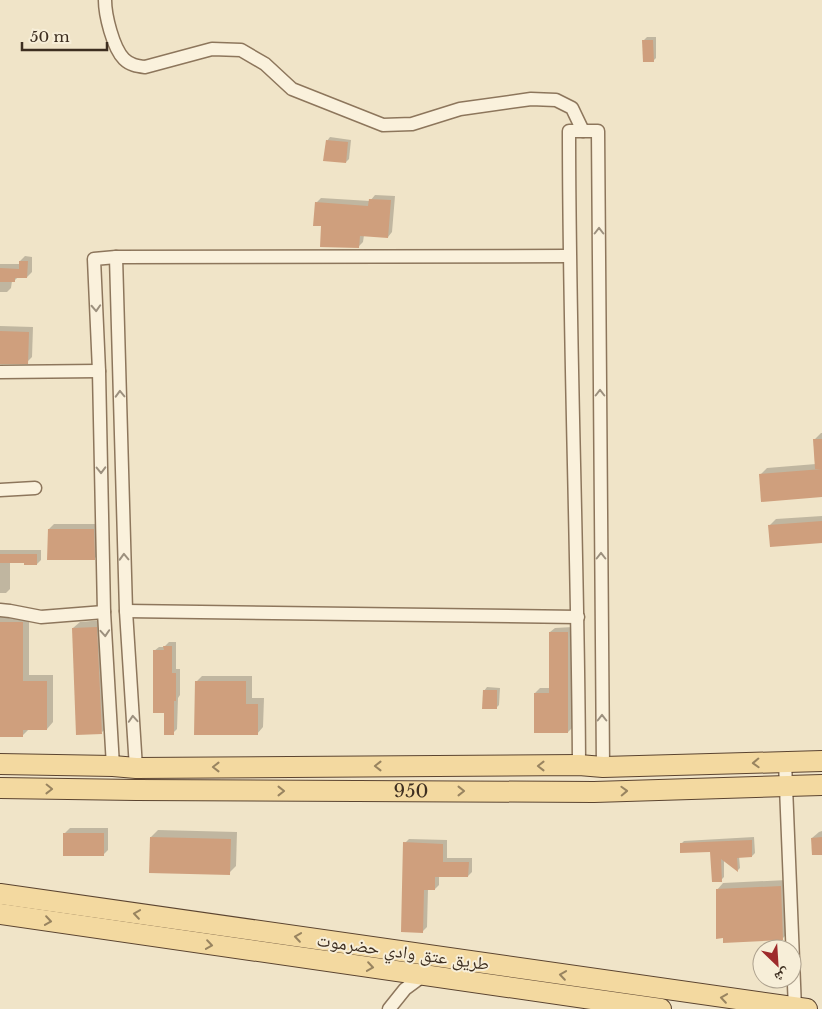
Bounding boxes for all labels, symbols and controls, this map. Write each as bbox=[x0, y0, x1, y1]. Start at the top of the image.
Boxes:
scale bar bbox=[22, 20, 108, 52]
text: 50 m bbox=[30, 27, 70, 46]
one-way arrow bbox=[594, 226, 604, 234]
one-way arrow bbox=[91, 304, 102, 312]
one-way arrow bbox=[595, 389, 605, 396]
one-way arrow bbox=[115, 390, 125, 398]
one-way arrow bbox=[96, 467, 106, 475]
one-way arrow bbox=[596, 551, 606, 559]
one-way arrow bbox=[119, 552, 130, 560]
one-way arrow bbox=[100, 629, 111, 637]
one-way arrow bbox=[597, 714, 607, 722]
one-way arrow bbox=[128, 715, 139, 723]
one-way arrow bbox=[752, 758, 760, 768]
one-way arrow bbox=[374, 761, 382, 771]
one-way arrow bbox=[537, 761, 544, 771]
one-way arrow bbox=[212, 762, 220, 772]
street label: 950 bbox=[394, 780, 428, 802]
one-way arrow bbox=[45, 784, 53, 794]
one-way arrow bbox=[620, 785, 628, 796]
one-way arrow bbox=[278, 786, 285, 796]
one-way arrow bbox=[458, 786, 465, 796]
one-way arrow bbox=[133, 909, 141, 920]
one-way arrow bbox=[44, 916, 53, 926]
street label: طريق عتق وادي حضرموت bbox=[315, 929, 491, 979]
one-way arrow bbox=[294, 933, 303, 943]
one-way arrow bbox=[205, 939, 213, 950]
north arrow bbox=[752, 939, 802, 989]
one-way arrow bbox=[366, 962, 374, 972]
text: ش bbox=[772, 964, 793, 987]
one-way arrow bbox=[559, 970, 567, 981]
one-way arrow bbox=[720, 993, 728, 1003]

